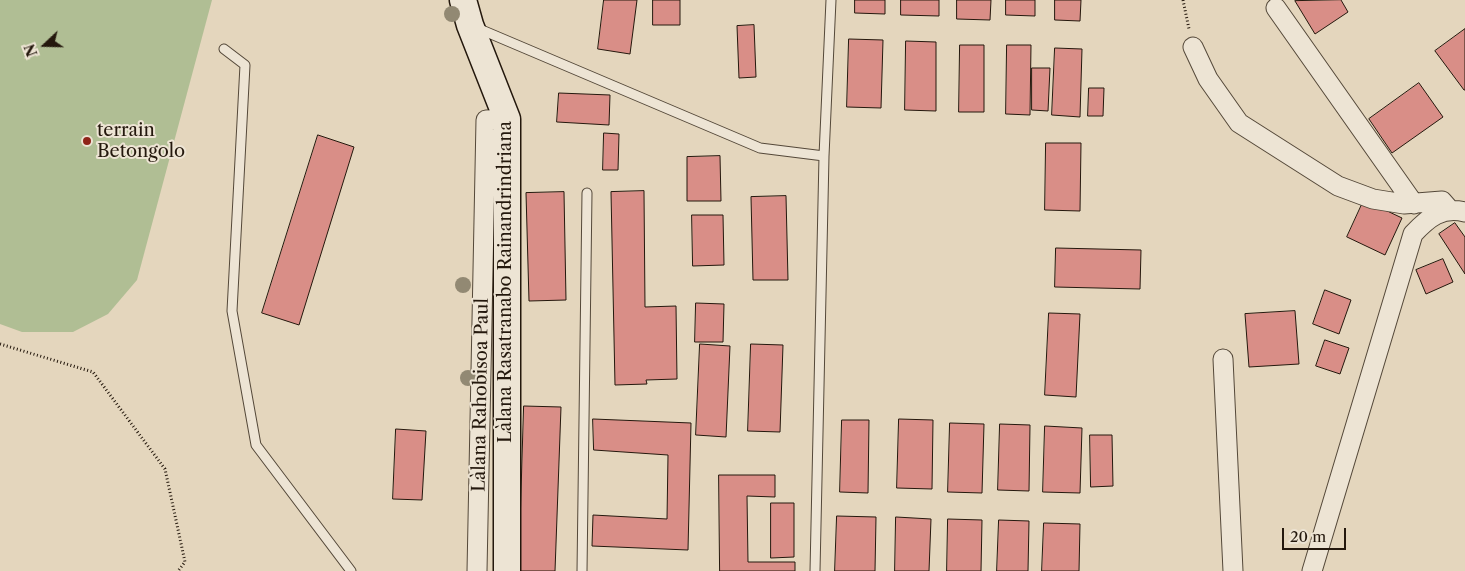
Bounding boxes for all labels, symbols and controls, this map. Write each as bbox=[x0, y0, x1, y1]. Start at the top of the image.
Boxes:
north arrow bbox=[20, 20, 70, 70]
text: N bbox=[20, 41, 42, 59]
place label: terrain Betongolo bbox=[97, 120, 185, 162]
street label: Làlana Rasatranabo Rainandrindriana bbox=[495, 121, 517, 443]
marker: terrain Betongolo bbox=[81, 135, 93, 147]
street label: Làlana Rahobisoa Paul bbox=[469, 298, 493, 492]
scale bar bbox=[1285, 518, 1349, 550]
text: 20 m bbox=[1290, 527, 1326, 546]

